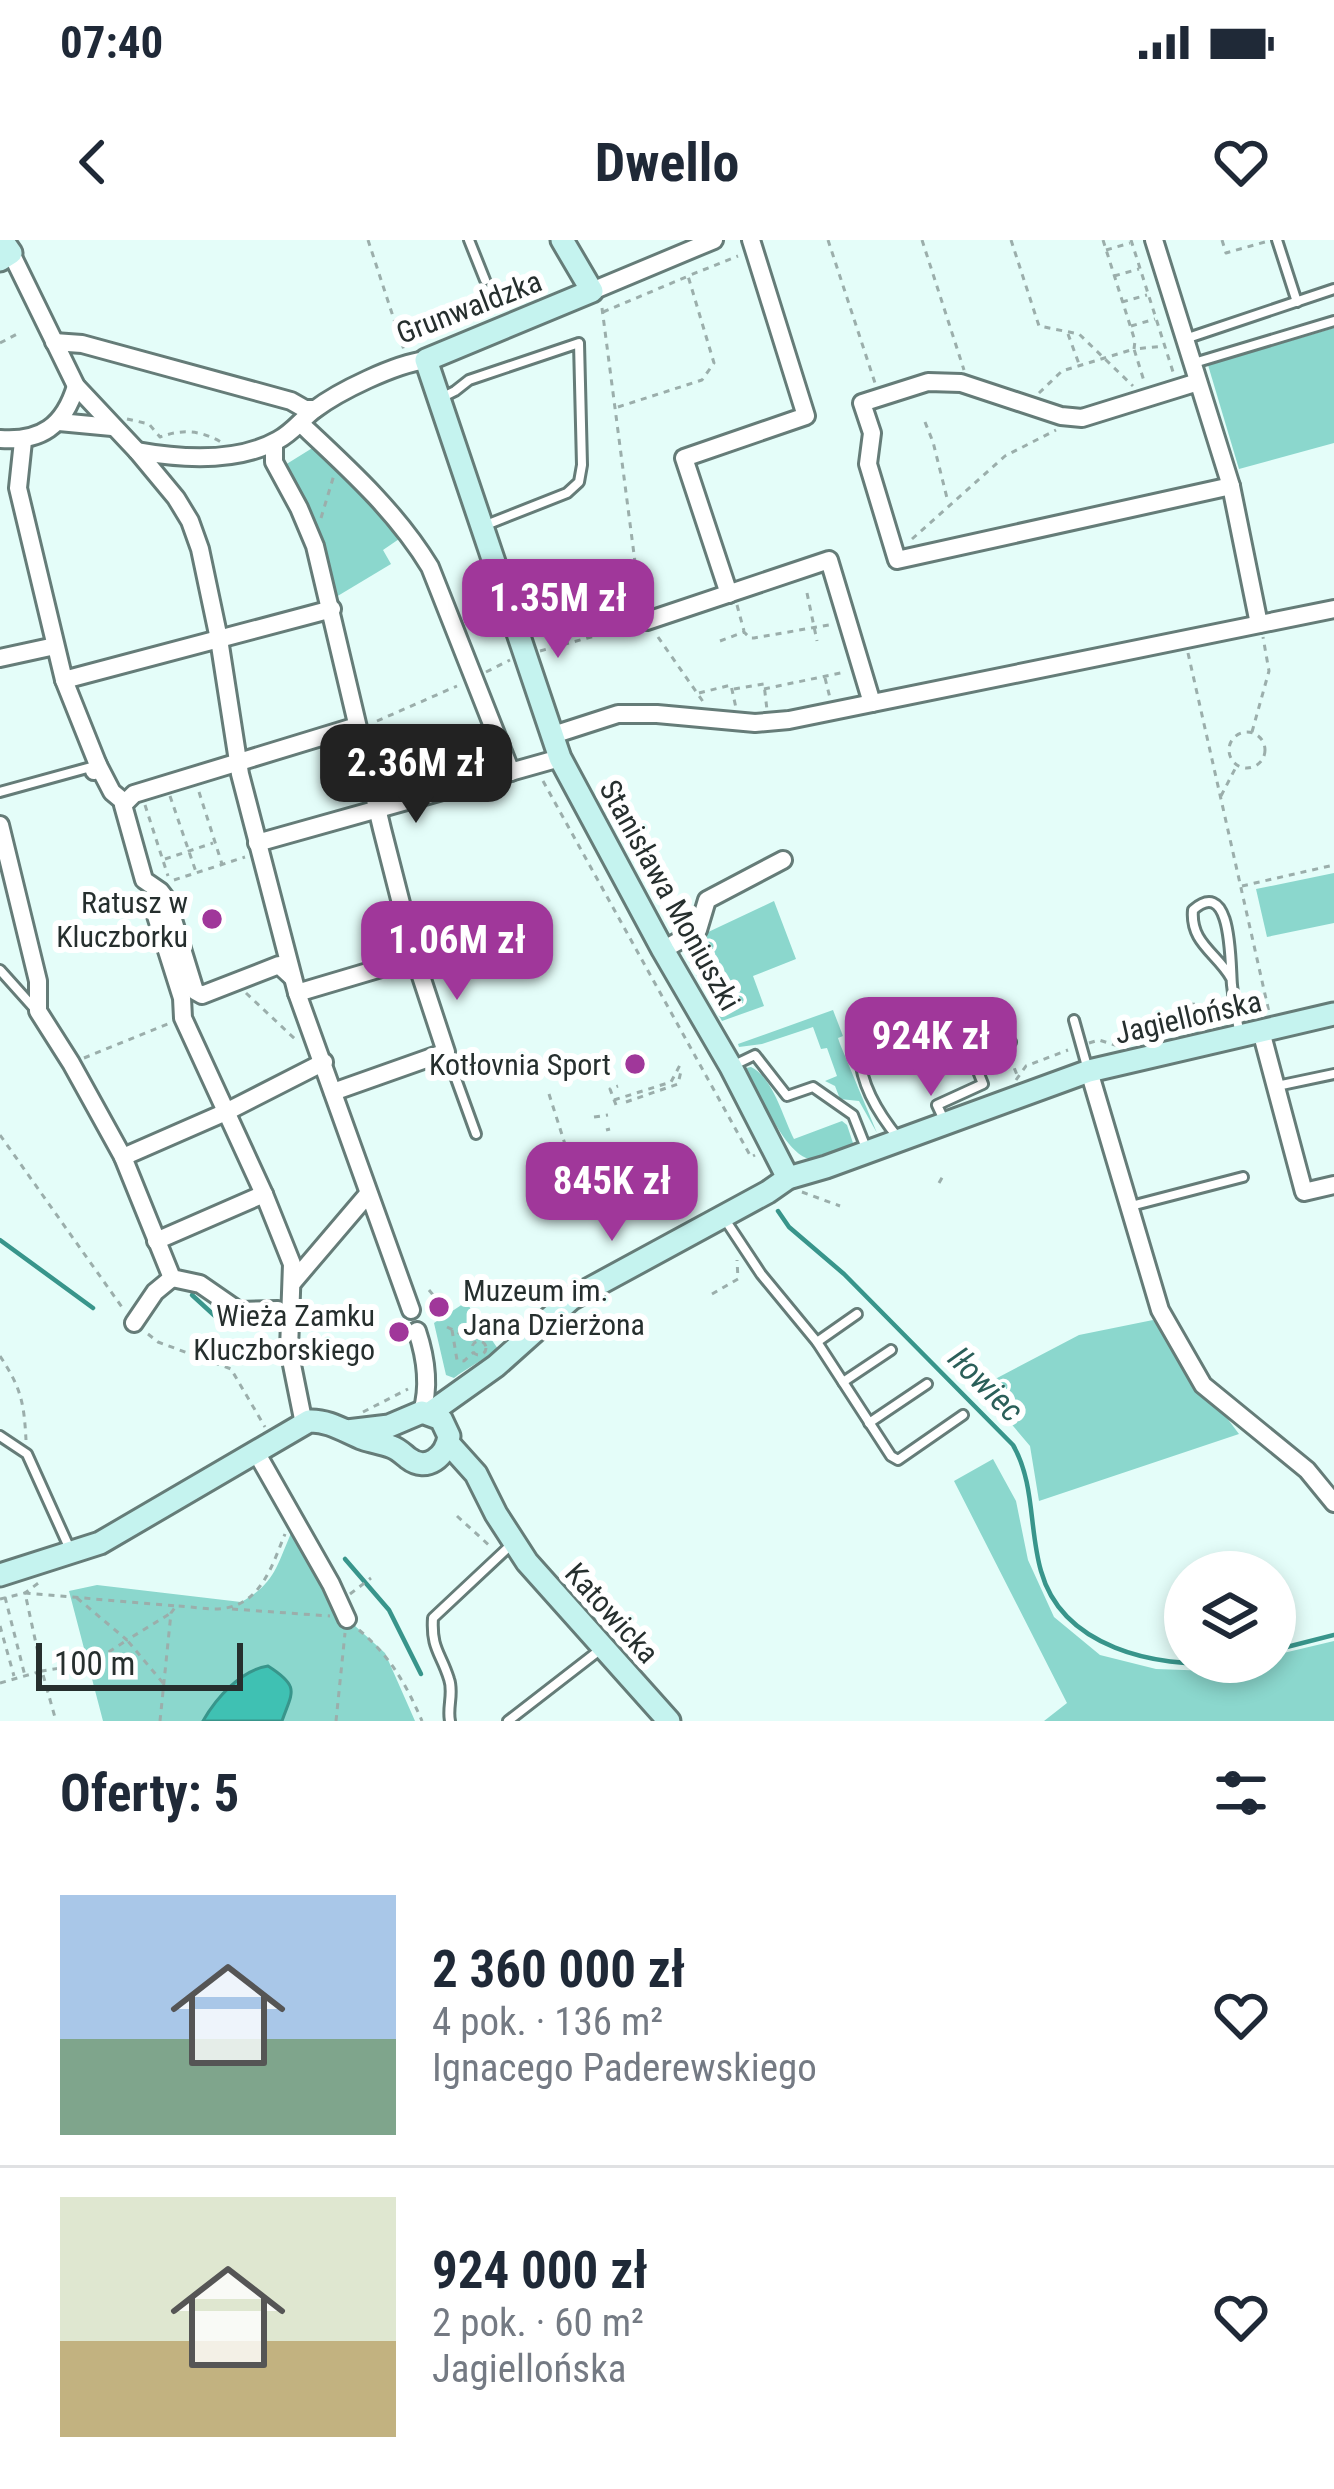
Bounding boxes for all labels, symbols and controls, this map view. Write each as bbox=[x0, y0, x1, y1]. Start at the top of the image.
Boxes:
text: 07:40 bbox=[60, 16, 163, 69]
icon: back bbox=[60, 129, 126, 195]
icon: heart bbox=[1208, 129, 1274, 195]
text: Dwello bbox=[595, 131, 739, 194]
street label: Grunwaldzka bbox=[391, 263, 547, 351]
pin: 1.35M zł bbox=[434, 559, 682, 661]
text: 1.35M zł bbox=[489, 575, 627, 621]
pin: 2.36M zł bbox=[292, 724, 540, 826]
text: 2.36M zł bbox=[347, 740, 485, 786]
street label: Stanisława Moniuszki bbox=[592, 774, 748, 1016]
place label: Ratusz w Kluczborku bbox=[56, 885, 188, 954]
pin: 1.06M zł bbox=[333, 901, 581, 1003]
marker: Ratusz w Kluczborku bbox=[199, 906, 225, 932]
text: 1.06M zł bbox=[388, 917, 526, 963]
street label: Jagiellońska bbox=[1111, 983, 1265, 1051]
pin: 924K zł bbox=[820, 997, 1042, 1099]
text: 924K zł bbox=[872, 1013, 990, 1059]
place label: Kotłovnia Sport bbox=[429, 1047, 611, 1082]
marker: Kotłovnia Sport bbox=[622, 1051, 648, 1077]
pin: 845K zł bbox=[501, 1142, 723, 1244]
text: 845K zł bbox=[553, 1158, 671, 1204]
place label: Muzeum im. Jana Dzierżona bbox=[463, 1273, 645, 1342]
marker: Muzeum im. Jana Dzierżona bbox=[426, 1294, 452, 1320]
place label: Wieża Zamku Kluczborskiego bbox=[193, 1298, 375, 1367]
marker: Wieża Zamku Kluczborskiego bbox=[386, 1319, 412, 1345]
water label: Iłowiec bbox=[940, 1338, 1032, 1430]
map controls bbox=[1164, 1551, 1296, 1683]
button: layers bbox=[1164, 1551, 1296, 1683]
street label: Katowicka bbox=[558, 1556, 666, 1670]
scale bar bbox=[36, 1637, 243, 1690]
text: 100 m bbox=[54, 1644, 135, 1683]
icon: filters bbox=[1208, 1760, 1274, 1826]
text: Oferty: 5 bbox=[60, 1764, 239, 1823]
text: 2 360 000 zł bbox=[432, 1940, 685, 1999]
icon: home bbox=[156, 1943, 300, 2087]
icon: heart bbox=[1208, 1982, 1274, 2048]
text: 4 pok. · 136 m² bbox=[432, 1999, 663, 2045]
text: Ignacego Paderewskiego bbox=[432, 2045, 817, 2091]
text: 924 000 zł bbox=[432, 2241, 648, 2300]
icon: home bbox=[156, 2245, 300, 2389]
icon: heart bbox=[1208, 2284, 1274, 2350]
text: 2 pok. · 60 m² bbox=[432, 2300, 644, 2346]
text: Jagiellońska bbox=[432, 2346, 626, 2392]

